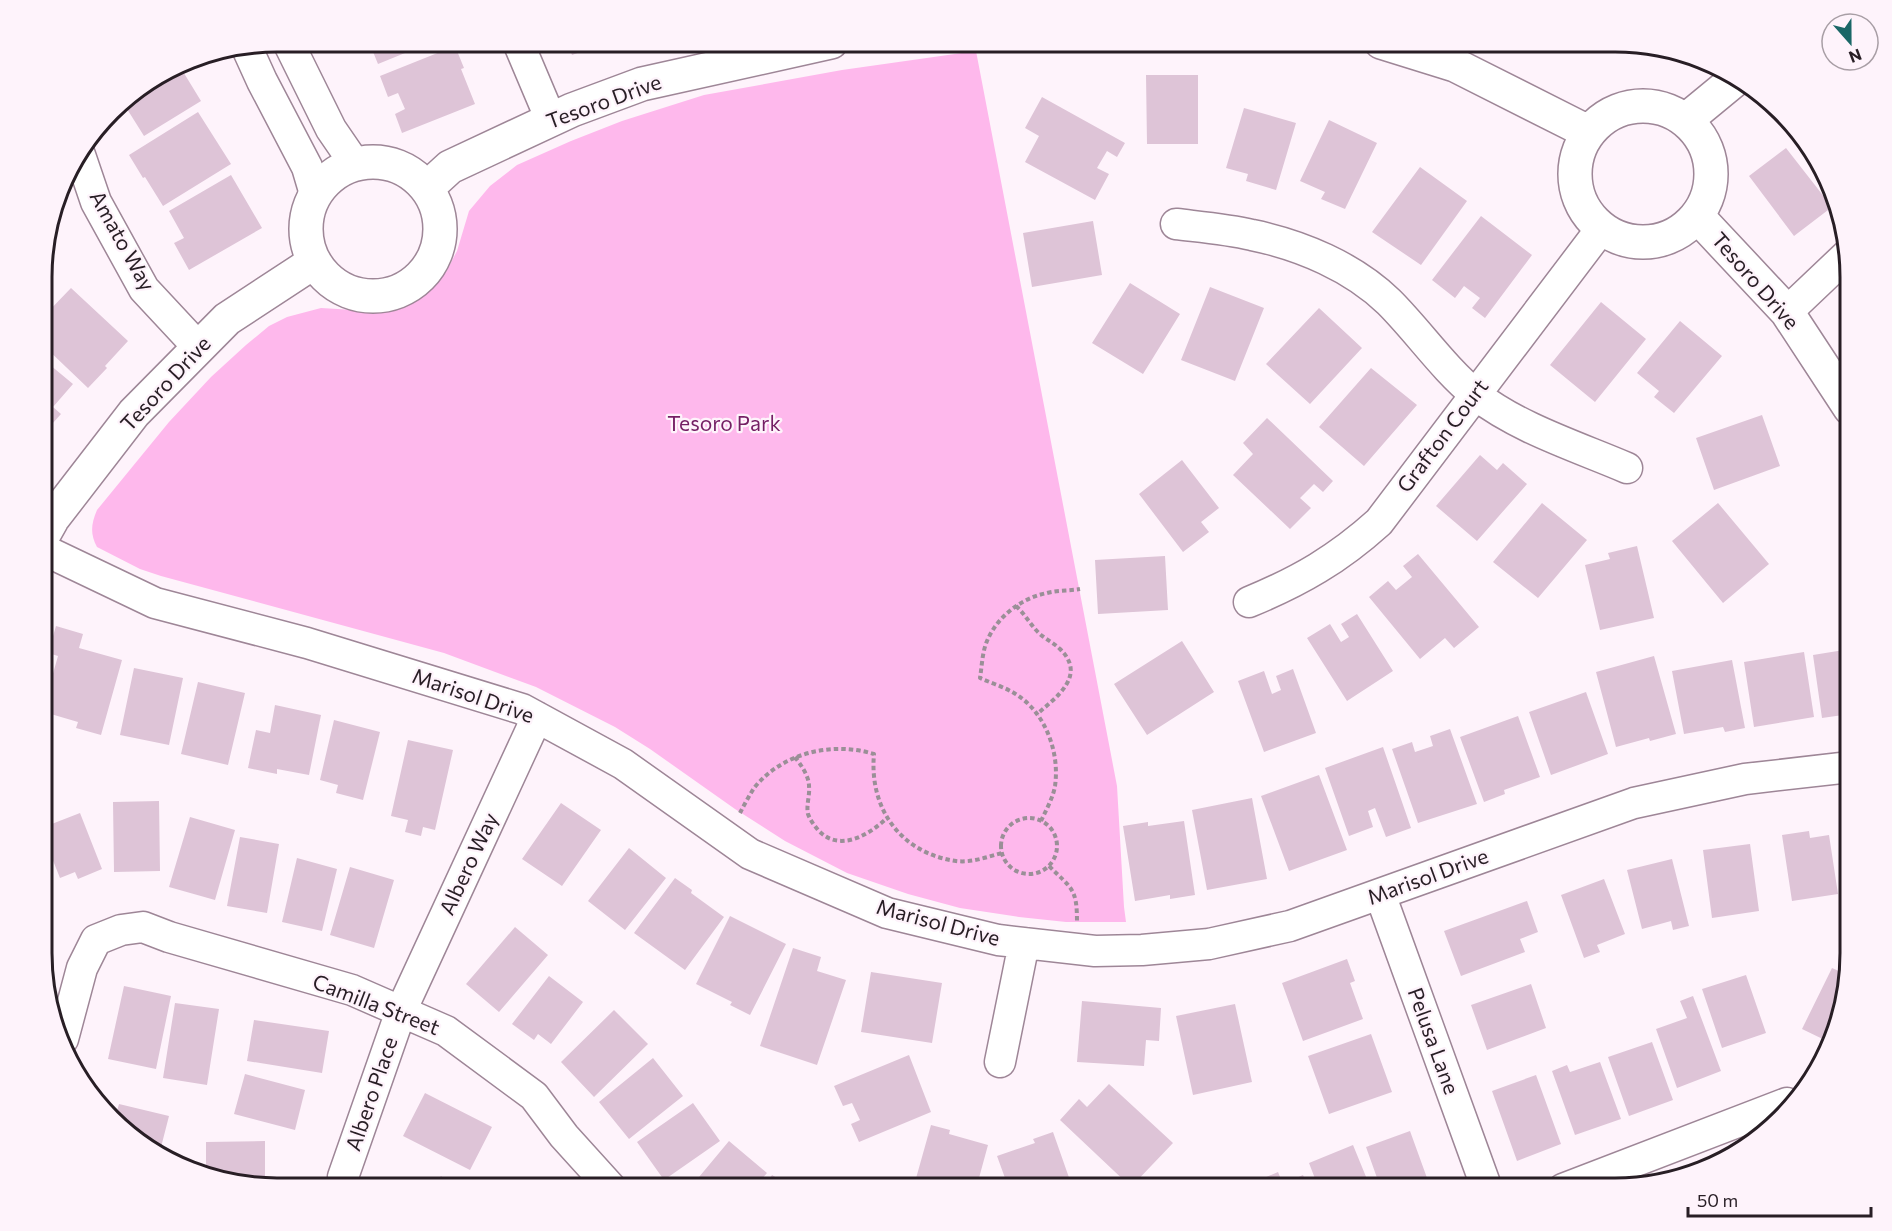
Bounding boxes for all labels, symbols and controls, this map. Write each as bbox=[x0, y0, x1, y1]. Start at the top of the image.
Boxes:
north arrow bbox=[1820, 12, 1880, 72]
text: N bbox=[1847, 45, 1865, 67]
street label: Tesoro Drive bbox=[543, 68, 664, 133]
street label: Amato Way bbox=[86, 186, 161, 295]
street label: Tesoro Drive bbox=[1707, 226, 1805, 334]
street label: Tesoro Drive bbox=[115, 330, 215, 436]
street label: Grafton Court bbox=[1391, 373, 1493, 497]
park label: Tesoro Park bbox=[667, 410, 781, 435]
street label: Marisol Drive bbox=[409, 662, 538, 727]
street label: Albero Way bbox=[433, 808, 502, 918]
street label: Marisol Drive bbox=[1364, 842, 1491, 909]
street label: Marisol Drive bbox=[874, 893, 1003, 950]
street label: Camilla Street bbox=[309, 968, 444, 1039]
street label: Pelusa Lane bbox=[1404, 984, 1465, 1097]
street label: Albero Place bbox=[339, 1033, 402, 1154]
scale bar bbox=[1688, 1180, 1871, 1218]
text: 50 m bbox=[1697, 1189, 1738, 1211]

